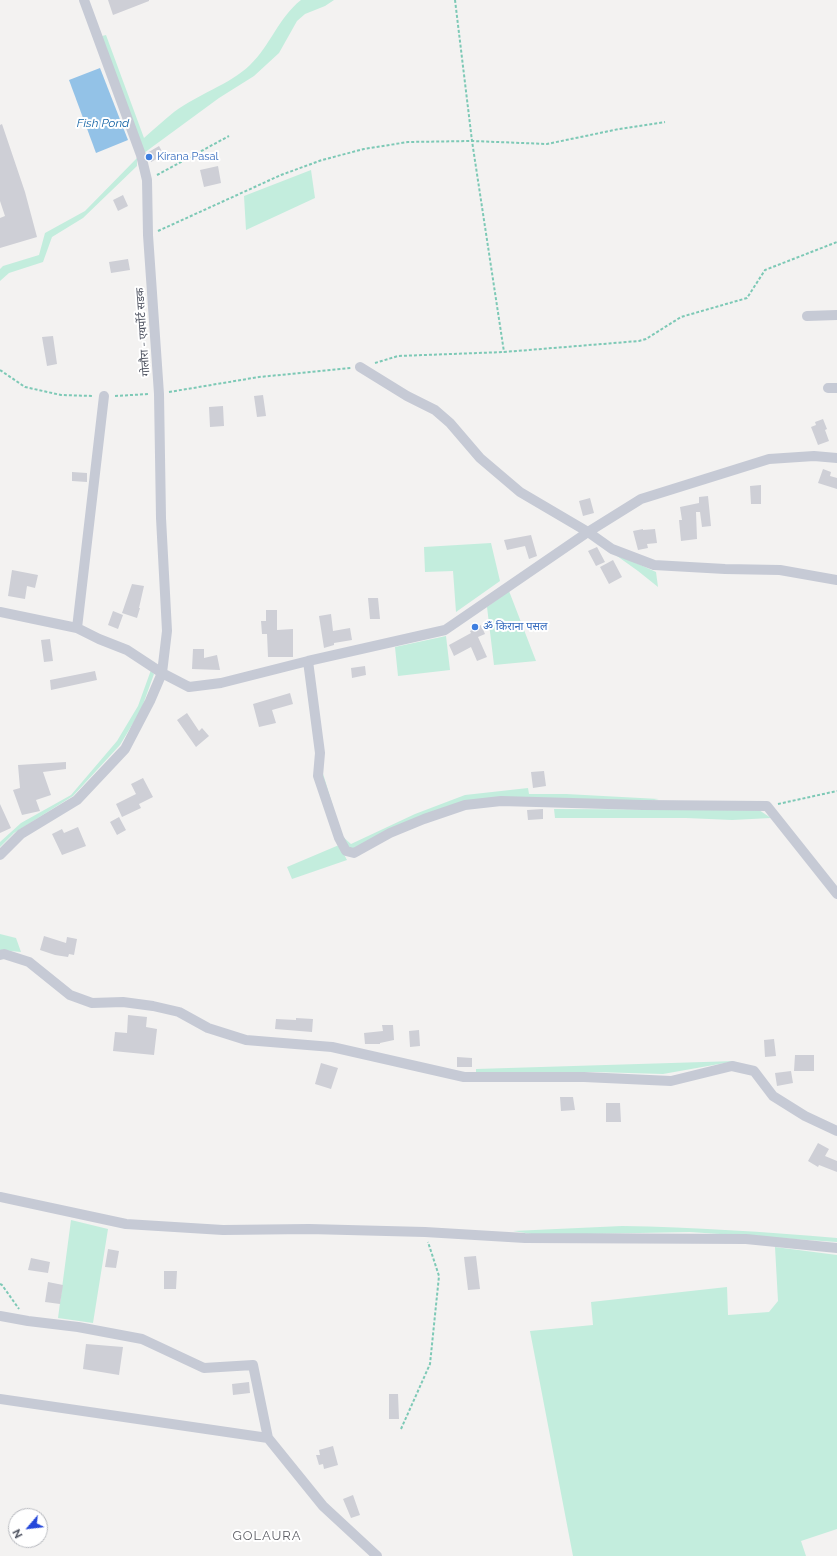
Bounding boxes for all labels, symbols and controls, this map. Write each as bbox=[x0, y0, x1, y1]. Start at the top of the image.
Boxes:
water label: Fish Pond bbox=[77, 116, 129, 130]
place label: Kirana Pasal bbox=[157, 150, 219, 164]
marker: Kirana Pasal bbox=[144, 152, 154, 162]
street label: गोलौरा - एयर्पोर्ट सडक bbox=[133, 287, 153, 377]
place label: ॐ किराना पसल bbox=[483, 620, 547, 634]
marker: ॐ किराना पसल bbox=[470, 622, 480, 632]
north arrow bbox=[8, 1508, 48, 1548]
text: N bbox=[10, 1527, 26, 1540]
district label: GOLAURA bbox=[232, 1528, 302, 1544]

